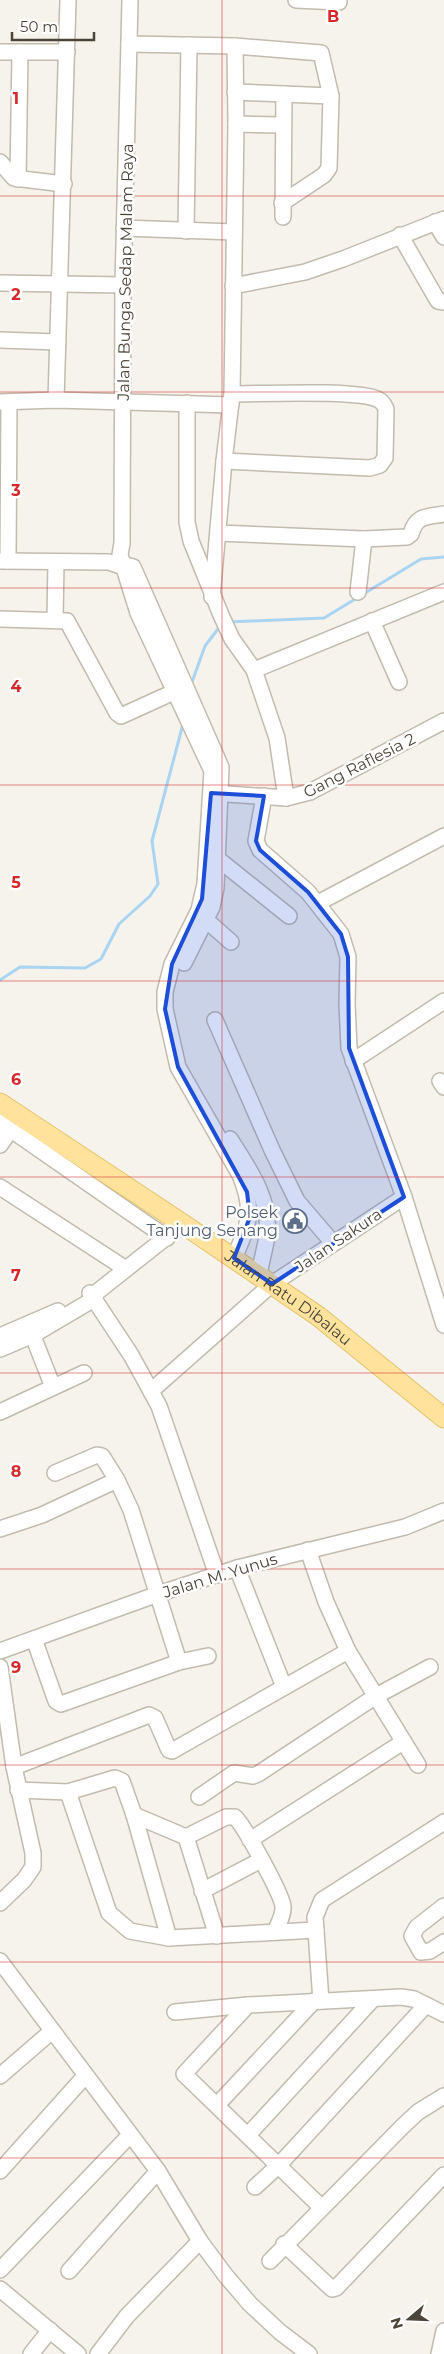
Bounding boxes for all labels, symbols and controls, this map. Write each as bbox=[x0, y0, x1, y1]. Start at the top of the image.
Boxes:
text: B bbox=[327, 7, 339, 26]
scale bar bbox=[12, 10, 95, 42]
text: 50 m bbox=[20, 17, 58, 36]
text: 1 bbox=[13, 89, 19, 108]
street label: Jalan Bunga Sedap Malam Raya bbox=[114, 143, 137, 402]
text: 2 bbox=[11, 285, 21, 304]
text: 3 bbox=[10, 481, 21, 500]
text: 4 bbox=[10, 677, 22, 696]
street label: Gang Raflesia 2 bbox=[300, 729, 418, 802]
text: 5 bbox=[11, 873, 21, 892]
text: 6 bbox=[11, 1070, 21, 1089]
place label: Polsek Tanjung Senang bbox=[146, 1203, 278, 1240]
street label: Jalan Sakura bbox=[290, 1204, 385, 1277]
public building icon: Polsek Tanjung Senang bbox=[282, 1208, 308, 1234]
street label: Jalan Ratu Dibalau bbox=[220, 1246, 355, 1349]
text: 7 bbox=[11, 1266, 21, 1285]
text: 8 bbox=[11, 1462, 21, 1481]
street label: Jalan M. Yunus bbox=[160, 1549, 280, 1602]
text: 9 bbox=[11, 1658, 21, 1677]
north arrow bbox=[384, 2294, 434, 2344]
text: N bbox=[386, 2315, 407, 2332]

